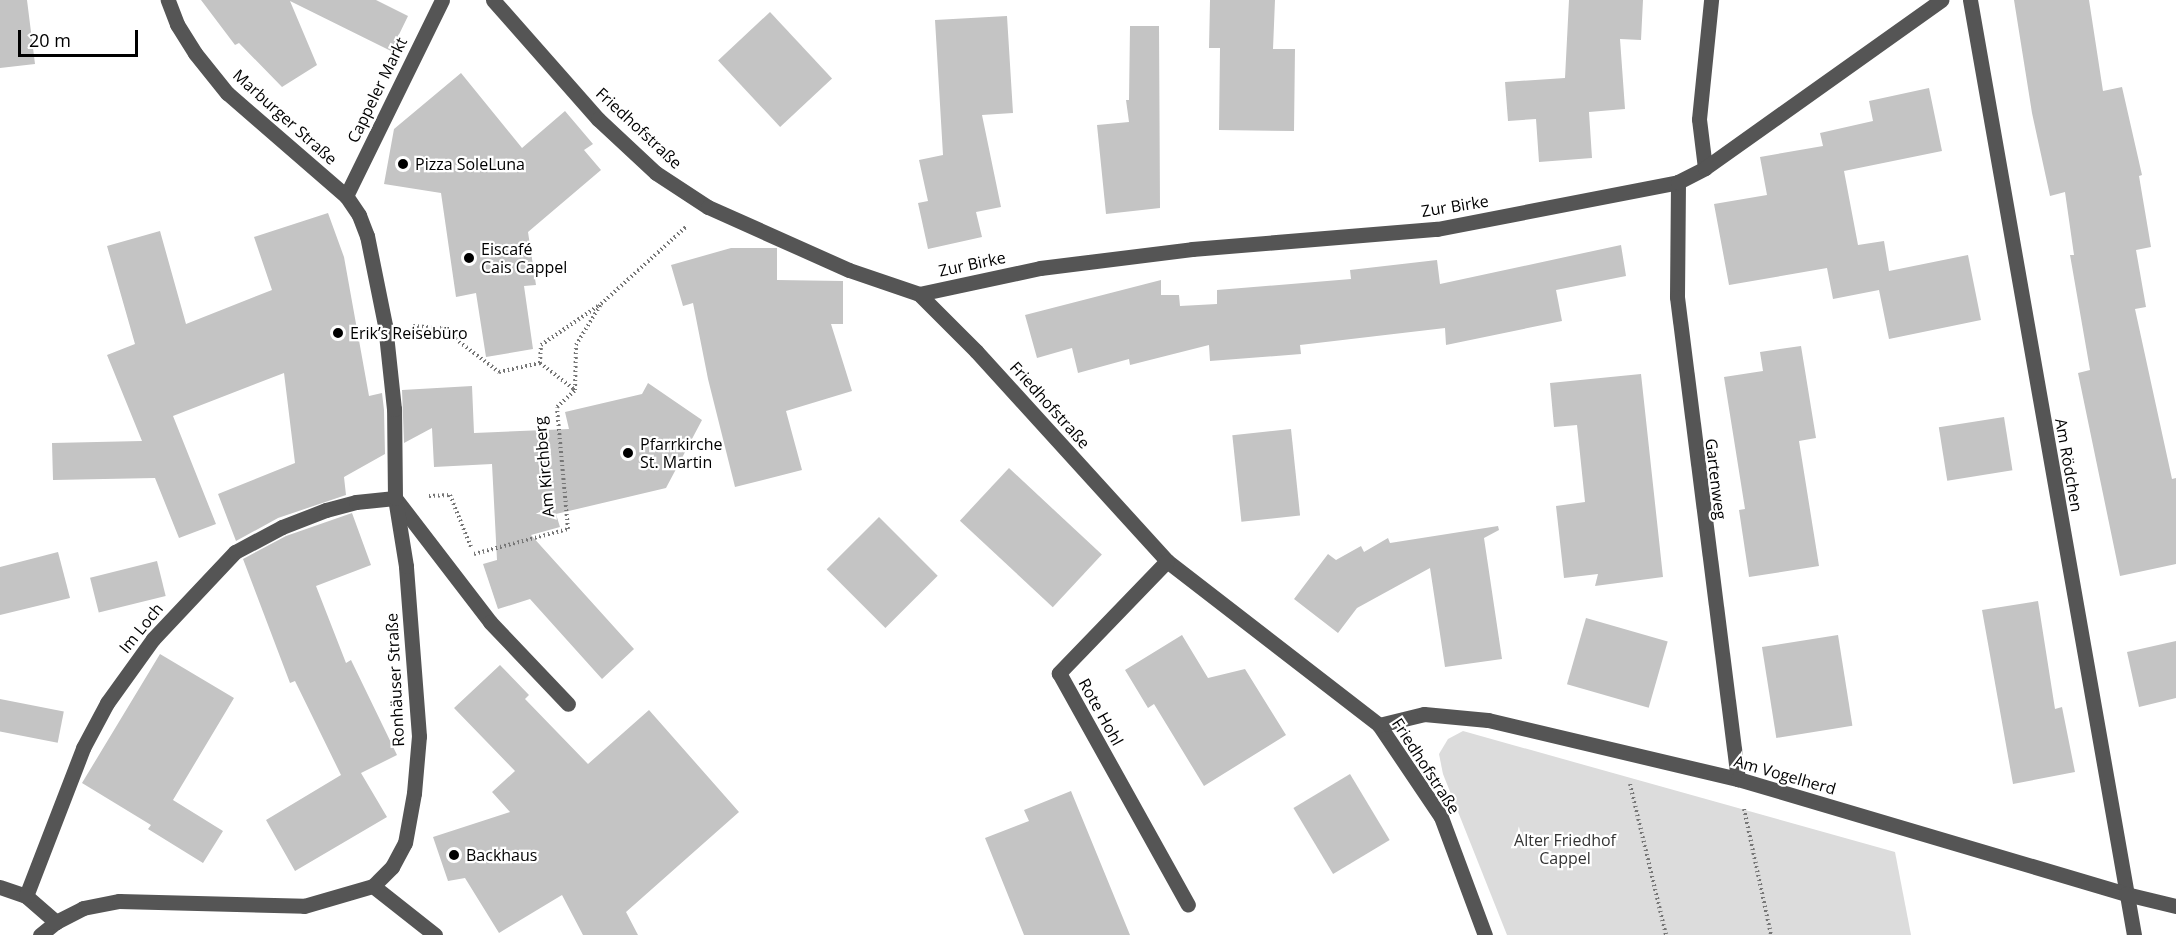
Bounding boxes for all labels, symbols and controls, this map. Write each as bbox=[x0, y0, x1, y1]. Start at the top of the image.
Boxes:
scale bar bbox=[21, 18, 141, 56]
text: 20 m bbox=[29, 28, 71, 52]
street label: Cappeler Markt bbox=[343, 34, 411, 146]
street label: Marburger Straße bbox=[229, 65, 341, 169]
street label: Friedhofstraße bbox=[592, 83, 686, 173]
place label: Pizza SoleLuna bbox=[415, 154, 525, 174]
marker: Pizza SoleLuna bbox=[396, 157, 410, 171]
street label: Zur Birke bbox=[1420, 191, 1490, 221]
place label: Eiscafé Cais Cappel bbox=[481, 239, 567, 277]
street label: Zur Birke bbox=[937, 248, 1007, 280]
marker: Eiscafé Cais Cappel bbox=[462, 251, 476, 265]
place label: Erik’s Reisebüro bbox=[350, 323, 468, 343]
marker: Erik’s Reisebüro bbox=[331, 326, 345, 340]
street label: Friedhofstraße bbox=[1006, 358, 1094, 452]
street label: Am Kirchberg bbox=[530, 416, 558, 518]
street label: Am Rödchen bbox=[2051, 417, 2087, 513]
place label: Pfarrkirche St. Martin bbox=[640, 434, 722, 472]
street label: Gartenweg bbox=[1701, 437, 1731, 521]
marker: Pfarrkirche St. Martin bbox=[621, 446, 635, 460]
street label: Im Loch bbox=[115, 599, 167, 657]
street label: Ronhäuser Straße bbox=[382, 613, 408, 747]
street label: Rote Hohl bbox=[1075, 675, 1127, 749]
street label: Friedhofstraße bbox=[1388, 715, 1464, 817]
street label: Am Vogelherd bbox=[1732, 751, 1838, 799]
park label: Alter Friedhof Cappel bbox=[1514, 830, 1616, 868]
place label: Backhaus bbox=[466, 845, 537, 865]
marker: Backhaus bbox=[447, 848, 461, 862]

